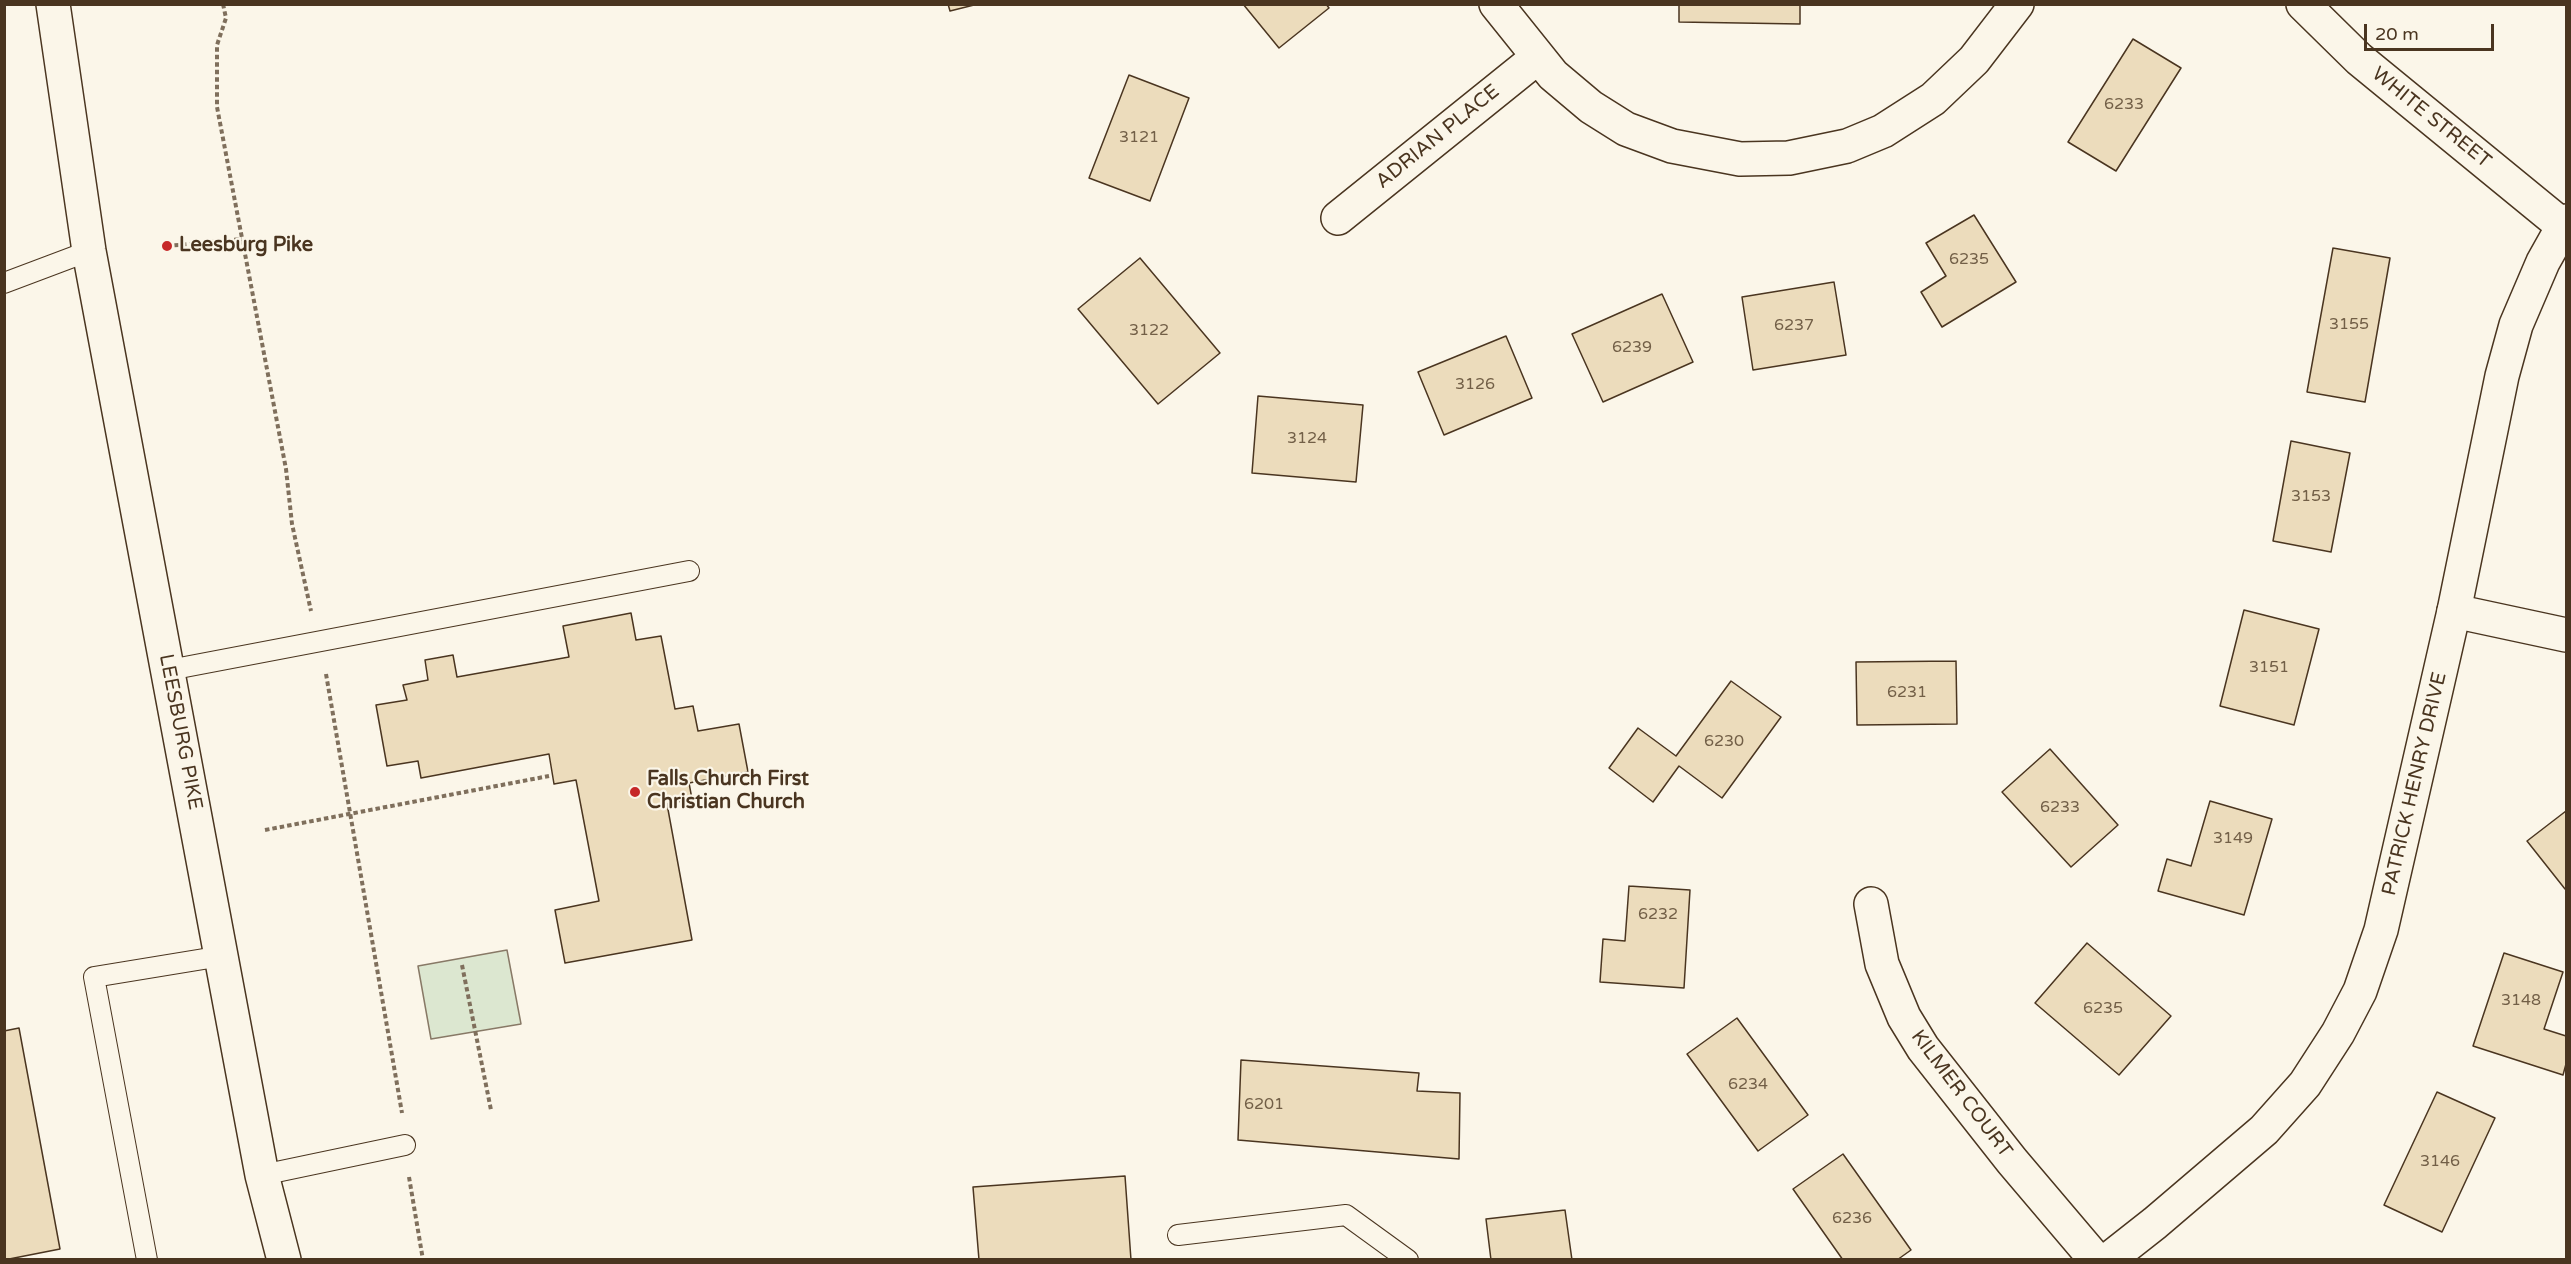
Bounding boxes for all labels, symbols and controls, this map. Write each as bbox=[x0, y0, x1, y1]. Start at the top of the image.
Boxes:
scale bar bbox=[2367, 12, 2498, 50]
text: 20 m bbox=[2375, 23, 2419, 45]
street label: WHITE STREET bbox=[2366, 62, 2496, 174]
street label: ADRIAN PLACE bbox=[1371, 80, 1505, 194]
house number: 6233 bbox=[2104, 95, 2144, 115]
house number: 3121 bbox=[1119, 128, 1159, 148]
place label: Leesburg Pike bbox=[179, 234, 313, 258]
marker: Leesburg Pike bbox=[160, 239, 174, 253]
house number: 6235 bbox=[1949, 250, 1989, 270]
house number: 3155 bbox=[2329, 315, 2369, 335]
house number: 6237 bbox=[1774, 316, 1814, 336]
house number: 3122 bbox=[1129, 321, 1169, 341]
house number: 6239 bbox=[1612, 338, 1652, 358]
house number: 3126 bbox=[1455, 375, 1495, 395]
house number: 3124 bbox=[1287, 429, 1327, 449]
house number: 3153 bbox=[2291, 487, 2331, 507]
street label: LEESBURG PIKE bbox=[153, 652, 207, 812]
house number: 3151 bbox=[2249, 658, 2289, 678]
street label: PATRICK HENRY DRIVE bbox=[2378, 670, 2452, 898]
house number: 6231 bbox=[1887, 683, 1927, 703]
house number: 6230 bbox=[1704, 732, 1744, 752]
place label: Falls Church First Christian Church bbox=[647, 768, 809, 815]
marker: Falls Church First Christian Church bbox=[628, 785, 642, 799]
house number: 6233 bbox=[2040, 798, 2080, 818]
house number: 3149 bbox=[2213, 829, 2253, 849]
house number: 6232 bbox=[1638, 905, 1678, 925]
house number: 3148 bbox=[2501, 991, 2541, 1011]
house number: 6235 bbox=[2083, 999, 2123, 1019]
street label: KILMER COURT bbox=[1905, 1025, 2017, 1163]
house number: 6234 bbox=[1728, 1075, 1768, 1095]
house number: 6201 bbox=[1244, 1095, 1284, 1115]
house number: 3146 bbox=[2420, 1152, 2460, 1172]
house number: 6236 bbox=[1832, 1209, 1872, 1229]

